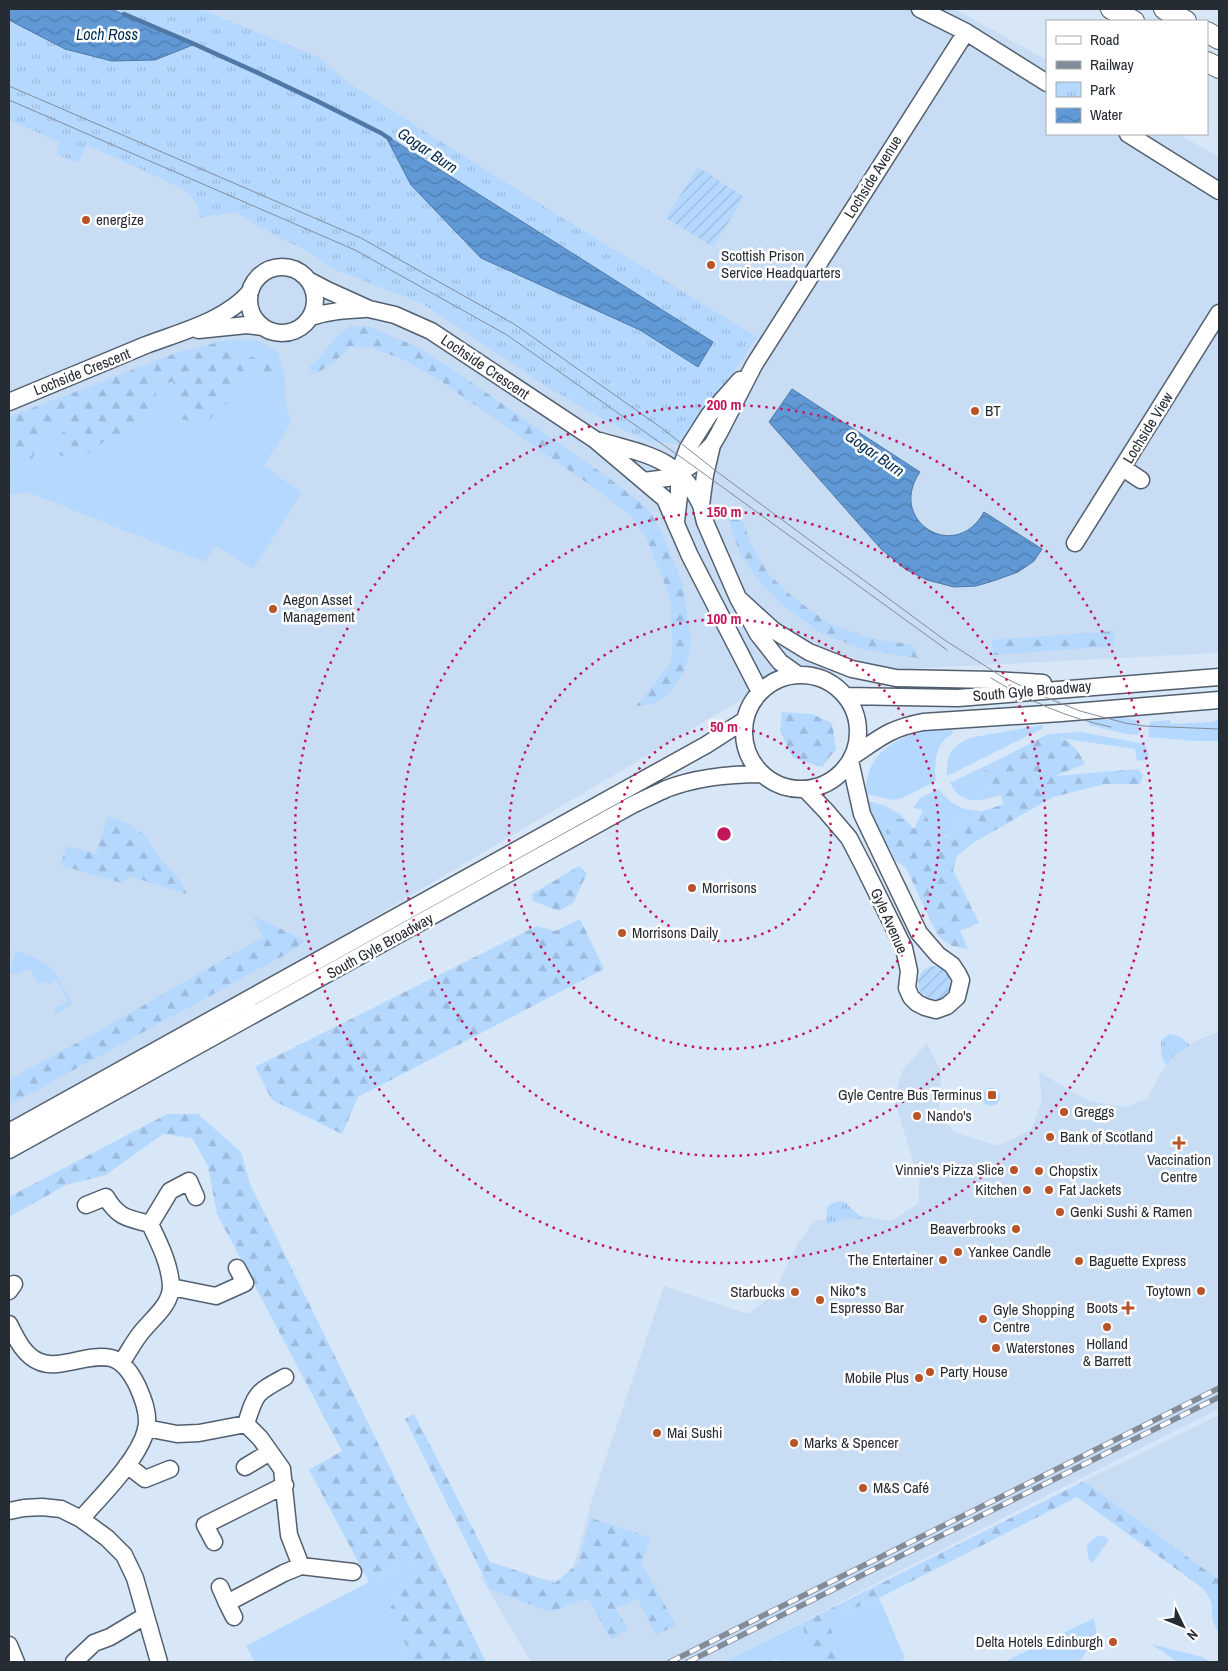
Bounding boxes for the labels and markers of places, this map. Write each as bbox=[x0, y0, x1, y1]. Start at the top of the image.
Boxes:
place label: energize bbox=[96, 209, 144, 230]
marker: energize bbox=[80, 214, 92, 226]
place label: Scottish Prison Service Headquarters bbox=[721, 245, 841, 283]
marker: Scottish Prison Service Headquarters bbox=[705, 259, 717, 271]
place label: BT bbox=[985, 400, 1001, 421]
marker: BT bbox=[969, 405, 981, 417]
place label: Aegon Asset Management bbox=[282, 589, 355, 627]
marker: Aegon Asset Management bbox=[267, 603, 279, 615]
centre of rings bbox=[715, 825, 733, 843]
place label: Morrisons bbox=[702, 877, 757, 898]
marker: Morrisons bbox=[686, 882, 698, 894]
place label: Morrisons Daily bbox=[632, 922, 719, 943]
marker: Morrisons Daily bbox=[616, 927, 628, 939]
place label: Gyle Centre Bus Terminus bbox=[838, 1084, 982, 1105]
marker: Gyle Centre Bus Terminus bbox=[986, 1089, 998, 1101]
place label: Greggs bbox=[1074, 1101, 1114, 1122]
place label: Nando's bbox=[927, 1105, 972, 1126]
marker: Greggs bbox=[1058, 1106, 1070, 1118]
marker: Nando's bbox=[911, 1110, 923, 1122]
place label: Bank of Scotland bbox=[1060, 1126, 1153, 1147]
marker: Bank of Scotland bbox=[1044, 1131, 1056, 1143]
marker: Vaccination Centre bbox=[1173, 1137, 1185, 1149]
place label: Vaccination Centre bbox=[1147, 1149, 1211, 1187]
place label: Vinnie's Pizza Slice bbox=[895, 1159, 1004, 1180]
place label: Chopstix bbox=[1049, 1160, 1098, 1181]
marker: Vinnie's Pizza Slice bbox=[1008, 1164, 1020, 1176]
marker: Chopstix bbox=[1033, 1165, 1045, 1177]
place label: Kitchen bbox=[975, 1179, 1017, 1200]
place label: Fat Jackets bbox=[1059, 1179, 1121, 1200]
marker: Kitchen bbox=[1021, 1184, 1033, 1196]
marker: Fat Jackets bbox=[1043, 1184, 1055, 1196]
place label: Genki Sushi & Ramen bbox=[1070, 1201, 1192, 1222]
marker: Genki Sushi & Ramen bbox=[1054, 1206, 1066, 1218]
place label: Beaverbrooks bbox=[930, 1218, 1006, 1239]
marker: Beaverbrooks bbox=[1010, 1223, 1022, 1235]
place label: Yankee Candle bbox=[968, 1241, 1051, 1262]
marker: Yankee Candle bbox=[952, 1246, 964, 1258]
place label: The Entertainer bbox=[848, 1249, 933, 1270]
place label: Baguette Express bbox=[1089, 1250, 1186, 1271]
marker: The Entertainer bbox=[937, 1254, 949, 1266]
marker: Baguette Express bbox=[1073, 1255, 1085, 1267]
place label: Niko*s Espresso Bar bbox=[830, 1280, 904, 1318]
place label: Toytown bbox=[1146, 1280, 1191, 1301]
place label: Starbucks bbox=[730, 1281, 785, 1302]
marker: Toytown bbox=[1195, 1285, 1207, 1297]
marker: Starbucks bbox=[789, 1286, 801, 1298]
marker: Niko*s Espresso Bar bbox=[814, 1294, 826, 1306]
place label: Boots bbox=[1087, 1297, 1118, 1318]
place label: Gyle Shopping Centre bbox=[993, 1299, 1075, 1337]
marker: Boots bbox=[1122, 1302, 1134, 1314]
marker: Gyle Shopping Centre bbox=[977, 1313, 989, 1325]
marker: Holland & Barrett bbox=[1101, 1321, 1113, 1333]
place label: Holland & Barrett bbox=[1083, 1333, 1132, 1371]
place label: Waterstones bbox=[1006, 1337, 1075, 1358]
marker: Waterstones bbox=[990, 1342, 1002, 1354]
place label: Party House bbox=[940, 1361, 1008, 1382]
marker: Party House bbox=[924, 1366, 936, 1378]
place label: Mobile Plus bbox=[845, 1367, 909, 1388]
marker: Mobile Plus bbox=[913, 1372, 925, 1384]
place label: Mai Sushi bbox=[667, 1422, 722, 1443]
marker: Mai Sushi bbox=[651, 1427, 663, 1439]
place label: Marks & Spencer bbox=[804, 1432, 898, 1453]
marker: Marks & Spencer bbox=[788, 1437, 800, 1449]
place label: M&S Café bbox=[873, 1477, 929, 1498]
marker: M&S Café bbox=[857, 1482, 869, 1494]
place label: Delta Hotels Edinburgh bbox=[976, 1631, 1103, 1652]
marker: Delta Hotels Edinburgh bbox=[1107, 1636, 1119, 1648]

